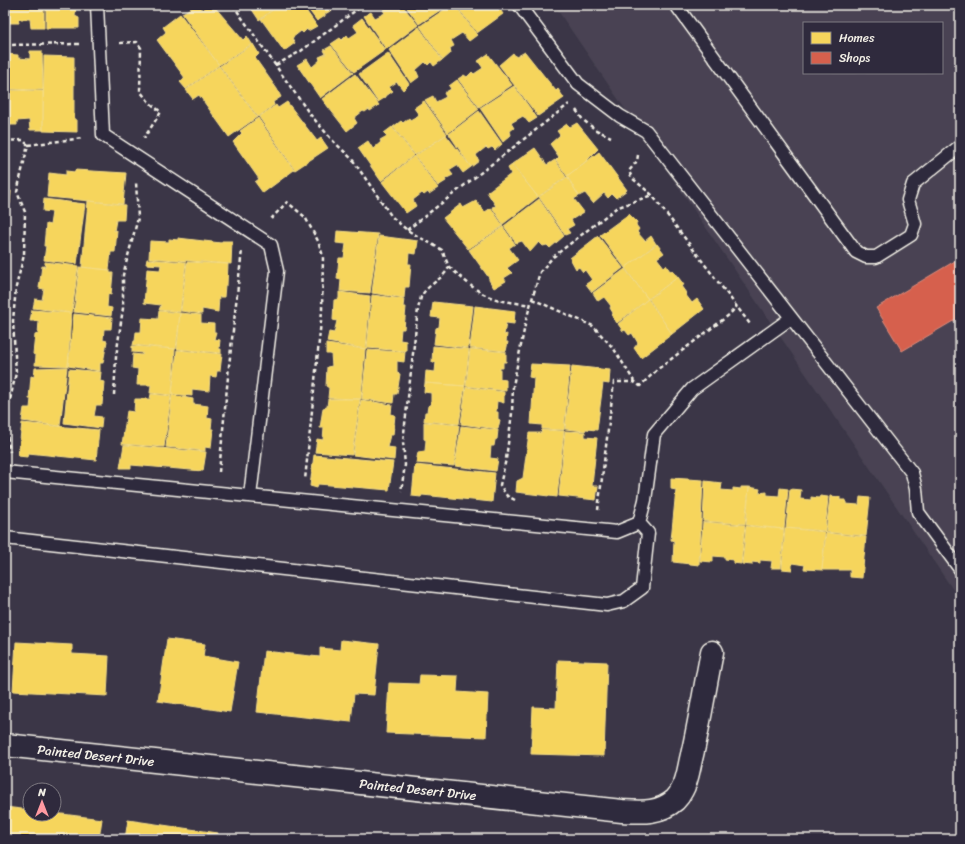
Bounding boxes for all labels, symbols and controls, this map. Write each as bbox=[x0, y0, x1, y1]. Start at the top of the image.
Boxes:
legend bbox=[803, 22, 943, 74]
text: Homes bbox=[839, 27, 875, 49]
text: Shops bbox=[839, 47, 870, 69]
street label: Painted Desert Drive bbox=[36, 738, 156, 773]
street label: Painted Desert Drive bbox=[358, 772, 478, 807]
north arrow bbox=[22, 782, 62, 822]
text: N bbox=[37, 783, 46, 802]

